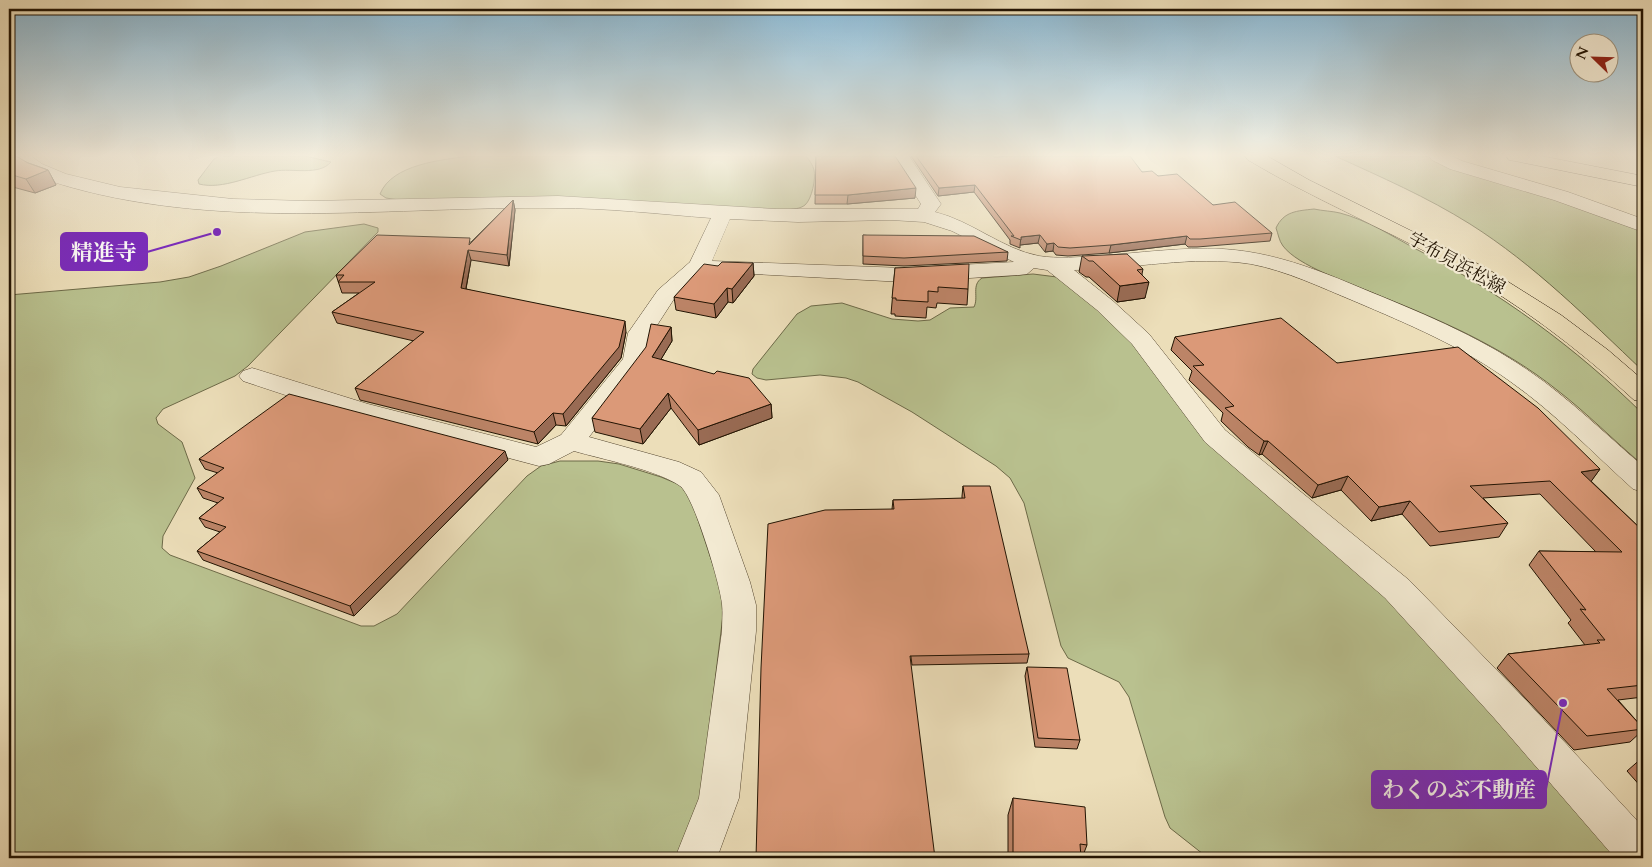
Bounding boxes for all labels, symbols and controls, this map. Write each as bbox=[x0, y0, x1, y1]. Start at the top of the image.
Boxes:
north arrow bbox=[1570, 32, 1620, 82]
text: N bbox=[1571, 44, 1594, 62]
street label: 宇布見浜松線 bbox=[1403, 226, 1510, 301]
callout: 精進寺 bbox=[61, 233, 147, 270]
text: 精進寺 bbox=[71, 238, 137, 268]
callout: わくのぶ不動産 bbox=[1372, 771, 1546, 808]
text: わくのぶ不動産 bbox=[1382, 775, 1536, 805]

